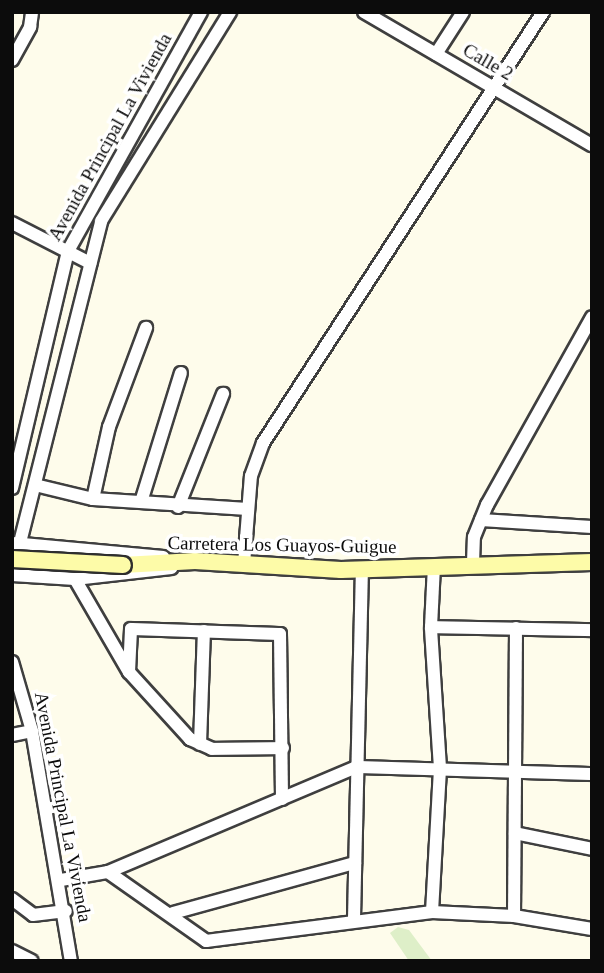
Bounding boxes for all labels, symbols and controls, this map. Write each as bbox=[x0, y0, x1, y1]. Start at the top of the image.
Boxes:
street label: Avenida Principal La Vivienda bbox=[43, 29, 177, 245]
street label: Calle 2 bbox=[459, 39, 517, 85]
street label: Carretera Los Guayos-Guigue bbox=[167, 532, 397, 558]
street label: Avenida Principal La Vivienda bbox=[29, 690, 97, 924]

